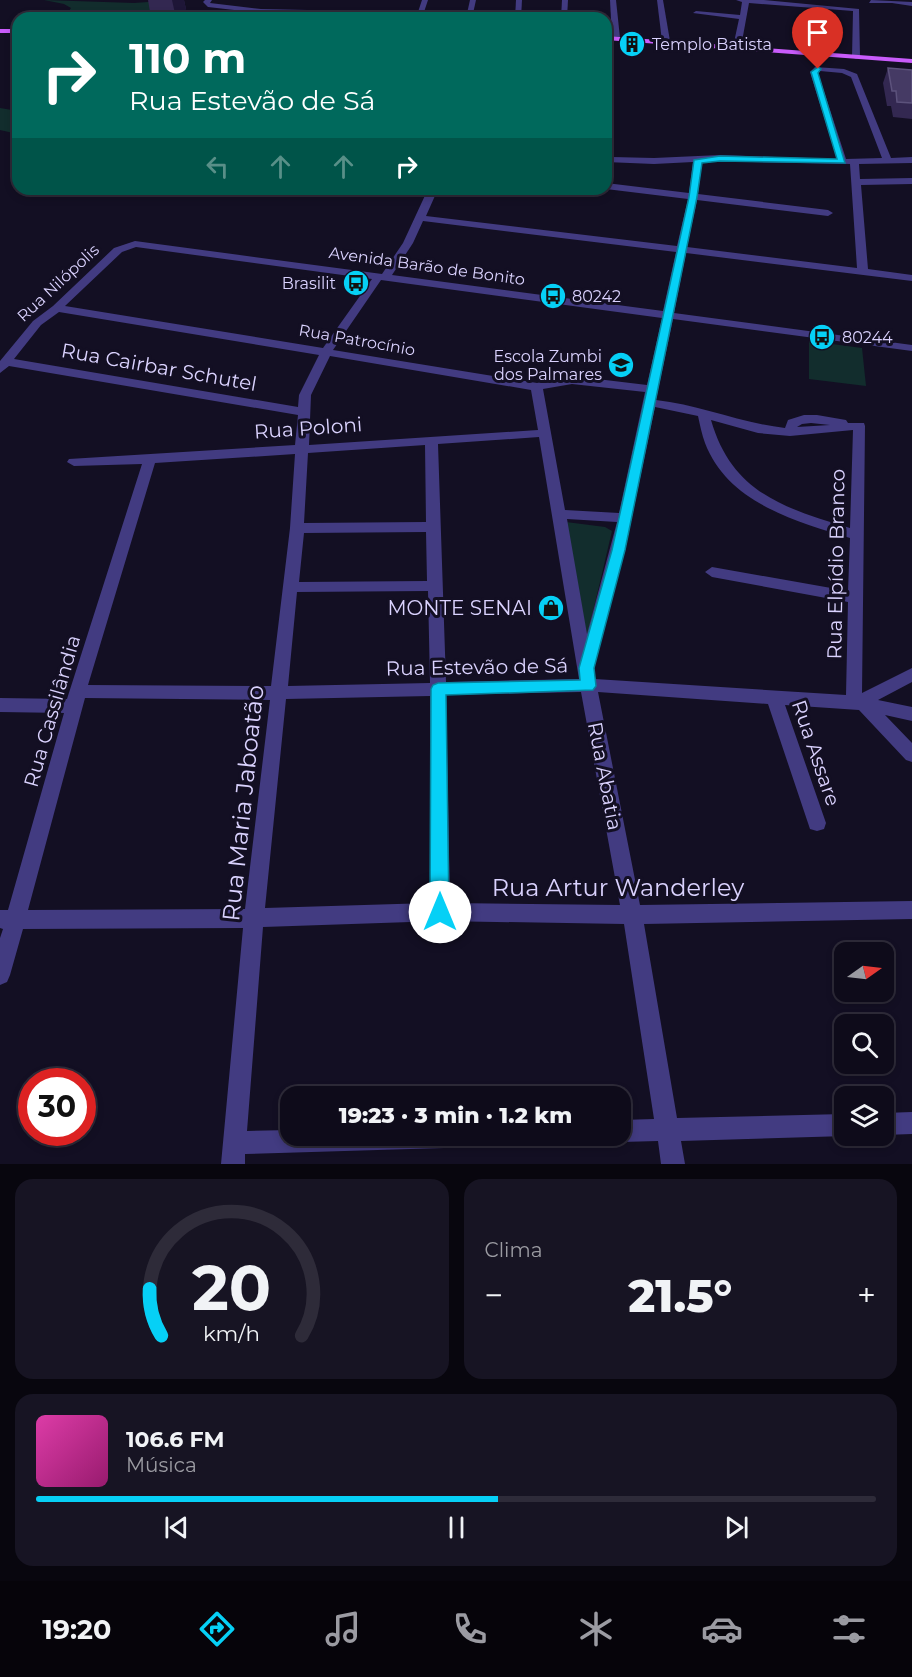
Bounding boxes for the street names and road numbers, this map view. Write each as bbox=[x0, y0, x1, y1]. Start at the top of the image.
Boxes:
street label: Rua Nilópolis bbox=[13, 240, 103, 326]
street label: Avenida Barão de Bonito bbox=[328, 243, 526, 289]
street label: Rua Patrocínio bbox=[297, 320, 417, 360]
street label: Rua Cairbar Schutel bbox=[59, 338, 259, 396]
street label: Rua Poloni bbox=[253, 412, 363, 444]
street label: Rua Elpídio Branco bbox=[822, 469, 850, 659]
street label: Rua Cassilândia bbox=[19, 632, 85, 790]
street label: Rua Estevão de Sá bbox=[386, 653, 568, 681]
street label: Rua Maria Jaboatão bbox=[216, 683, 270, 923]
street label: Rua Assare bbox=[787, 697, 845, 809]
street label: Rua Abatia bbox=[583, 720, 627, 832]
street label: Rua Artur Wanderley bbox=[492, 873, 744, 902]

